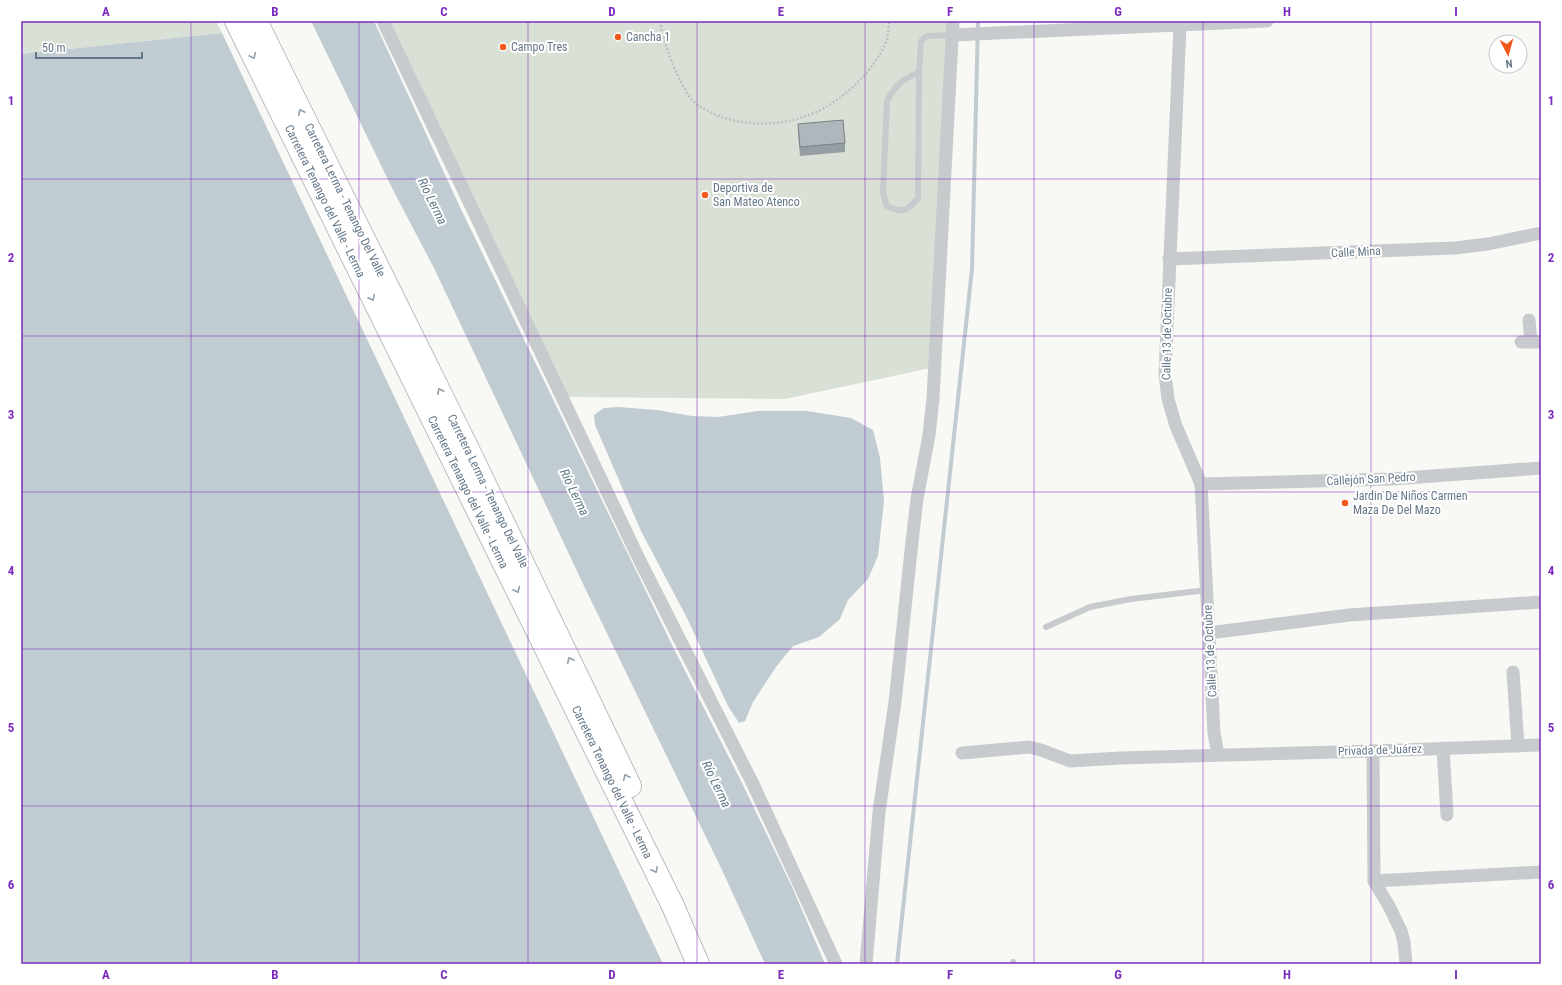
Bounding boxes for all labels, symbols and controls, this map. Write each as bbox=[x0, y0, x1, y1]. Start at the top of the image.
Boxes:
text: A bbox=[102, 4, 110, 19]
text: B bbox=[271, 4, 279, 19]
text: C bbox=[440, 4, 448, 19]
text: D bbox=[608, 4, 616, 19]
text: E bbox=[778, 4, 785, 19]
text: F bbox=[947, 4, 953, 19]
text: G bbox=[1114, 4, 1122, 19]
text: H bbox=[1283, 4, 1291, 19]
text: I bbox=[1454, 4, 1458, 19]
place label: Cancha 1 bbox=[626, 30, 670, 44]
marker: Cancha 1 bbox=[613, 32, 623, 42]
scale bar bbox=[36, 34, 142, 60]
north arrow bbox=[1488, 34, 1528, 74]
place label: Campo Tres bbox=[511, 40, 568, 54]
text: 50 m bbox=[42, 41, 66, 55]
marker: Campo Tres bbox=[498, 42, 508, 52]
one-way arrow bbox=[248, 52, 256, 59]
text: N bbox=[1505, 57, 1513, 70]
text: 1 bbox=[8, 93, 14, 108]
text: 1 bbox=[1548, 93, 1554, 108]
one-way arrow bbox=[298, 109, 306, 116]
street label: Carretera Lerma - Tenango Del Valle bbox=[302, 121, 389, 279]
street label: Carretera Tenango del Valle - Lerma bbox=[282, 122, 368, 280]
water label: Río Lerma bbox=[415, 175, 450, 227]
place label: Deportiva de San Mateo Atenco bbox=[713, 181, 800, 209]
marker: Deportiva de San Mateo Atenco bbox=[700, 190, 710, 200]
street label: Calle Mina bbox=[1331, 244, 1381, 260]
text: 2 bbox=[8, 250, 15, 265]
text: 2 bbox=[1548, 250, 1555, 265]
street label: Calle 13 de Octubre bbox=[1159, 287, 1175, 380]
one-way arrow bbox=[367, 294, 375, 302]
one-way arrow bbox=[437, 388, 445, 396]
text: 3 bbox=[8, 407, 14, 422]
text: 3 bbox=[1548, 407, 1554, 422]
street label: Carretera Lerma - Tenango Del Valle bbox=[445, 412, 532, 570]
street label: Carretera Tenango del Valle - Lerma bbox=[425, 413, 511, 571]
water label: Río Lerma bbox=[557, 466, 592, 518]
street label: Callejón San Pedro bbox=[1326, 470, 1416, 488]
place label: Jardin De Niños Carmen Maza De Del Mazo bbox=[1353, 489, 1468, 517]
marker: Jardin De Niños Carmen Maza De Del Mazo bbox=[1340, 498, 1350, 508]
text: 4 bbox=[8, 563, 15, 578]
text: 4 bbox=[1548, 563, 1555, 578]
one-way arrow bbox=[512, 586, 520, 594]
street label: Calle 13 de Octubre bbox=[1201, 604, 1219, 698]
one-way arrow bbox=[567, 656, 575, 664]
street label: Carretera Tenango del Valle - Lerma bbox=[569, 703, 655, 861]
text: 5 bbox=[8, 720, 15, 735]
text: 5 bbox=[1548, 720, 1555, 735]
street label: Privada de Juárez bbox=[1338, 742, 1422, 758]
water label: Río Lerma bbox=[699, 758, 734, 810]
one-way arrow bbox=[623, 773, 631, 781]
one-way arrow bbox=[650, 866, 658, 873]
text: 6 bbox=[8, 877, 15, 892]
text: 6 bbox=[1548, 877, 1555, 892]
text: A bbox=[102, 967, 110, 982]
text: B bbox=[271, 967, 279, 982]
text: C bbox=[440, 967, 448, 982]
text: D bbox=[608, 967, 616, 982]
text: E bbox=[778, 967, 785, 982]
text: F bbox=[947, 967, 953, 982]
text: G bbox=[1114, 967, 1122, 982]
text: H bbox=[1283, 967, 1291, 982]
text: I bbox=[1454, 967, 1458, 982]

